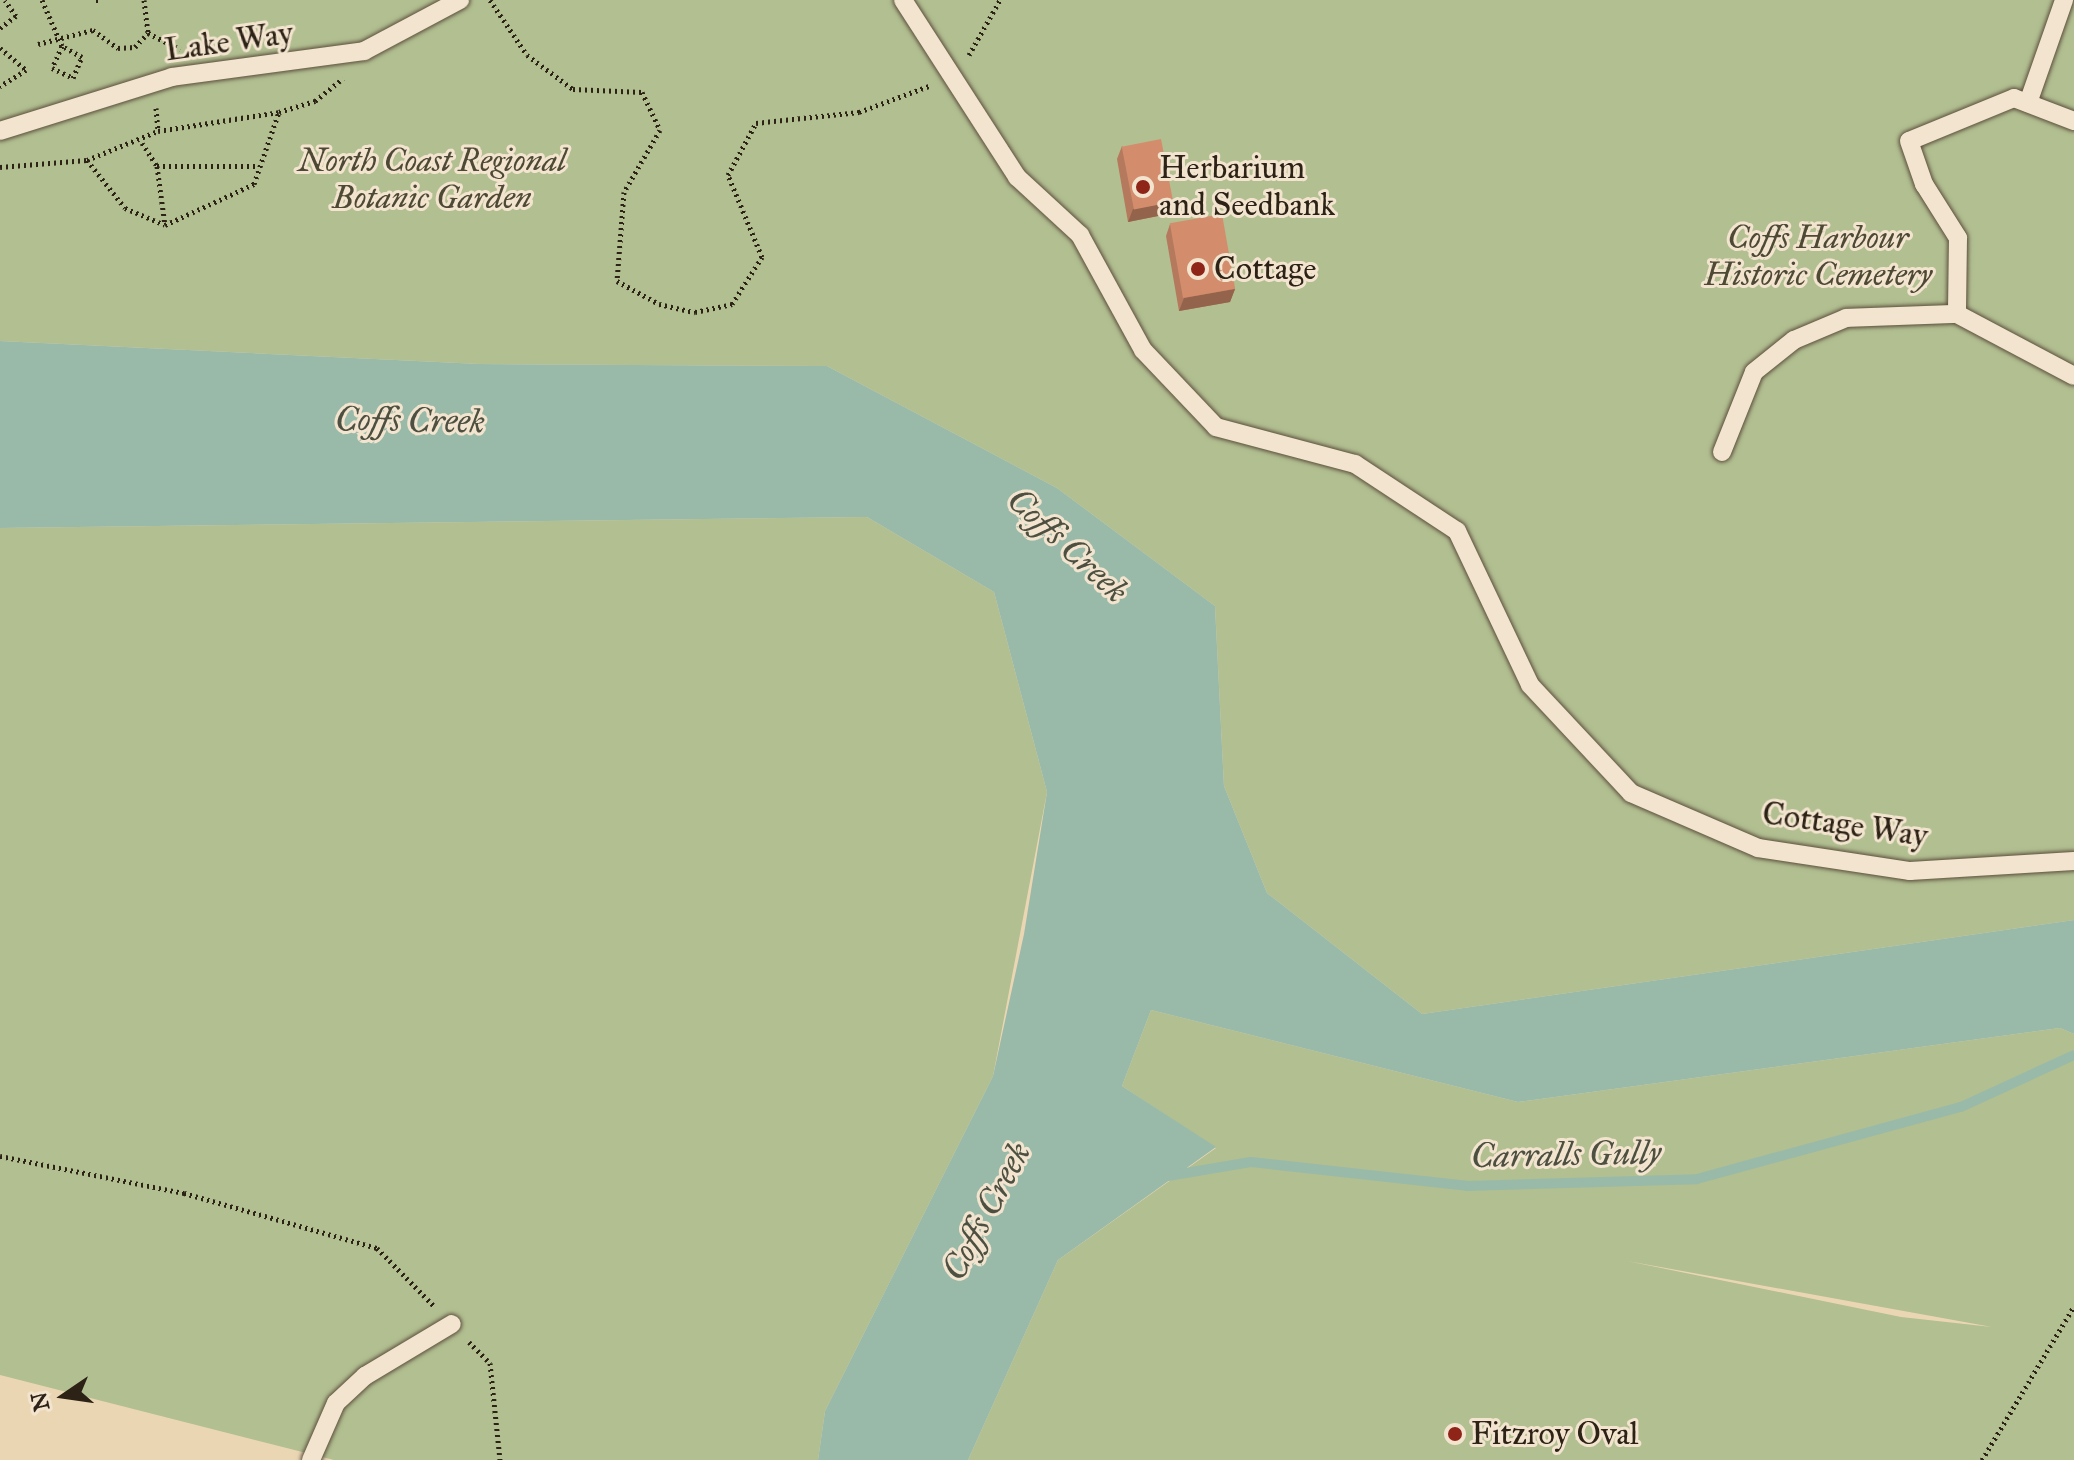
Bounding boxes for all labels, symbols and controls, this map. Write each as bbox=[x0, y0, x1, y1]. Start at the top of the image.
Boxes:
street label: Lake Way bbox=[162, 14, 296, 70]
park label: North Coast Regional Botanic Garden bbox=[298, 143, 566, 218]
place label: Herbarium and Seedbank bbox=[1159, 150, 1335, 225]
marker: Herbarium and Seedbank bbox=[1134, 178, 1152, 196]
park label: Coffs Harbour Historic Cemetery bbox=[1704, 220, 1932, 295]
place label: Cottage bbox=[1214, 250, 1317, 288]
marker: Cottage bbox=[1189, 260, 1207, 278]
water label: Coffs Creek bbox=[335, 398, 485, 442]
water label: Coffs Creek bbox=[999, 479, 1137, 611]
street label: Cottage Way bbox=[1760, 794, 1930, 856]
water label: Carralls Gully bbox=[1471, 1132, 1661, 1176]
water label: Coffs Creek bbox=[933, 1135, 1039, 1287]
north arrow bbox=[24, 1356, 104, 1436]
text: N bbox=[25, 1389, 55, 1414]
place label: Fitzroy Oval bbox=[1471, 1415, 1638, 1453]
marker: Fitzroy Oval bbox=[1446, 1425, 1464, 1443]

